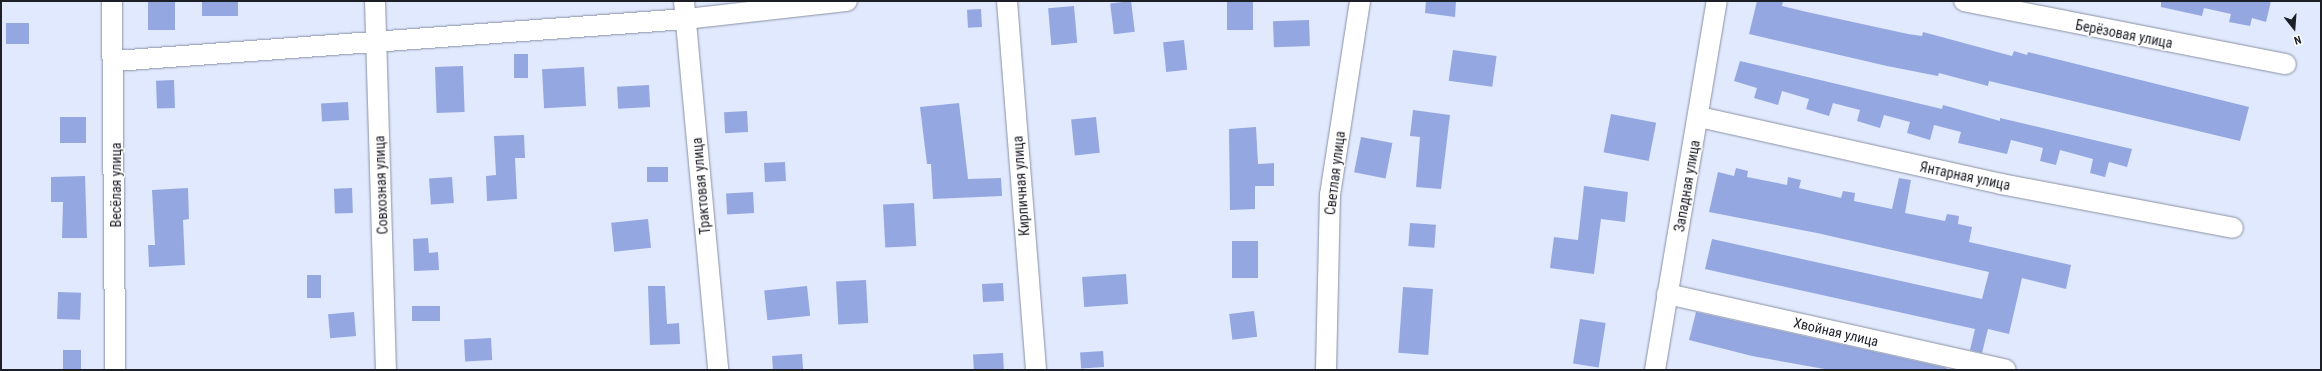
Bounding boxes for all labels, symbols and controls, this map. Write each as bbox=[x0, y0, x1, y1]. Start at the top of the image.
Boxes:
north arrow bbox=[2274, 8, 2314, 48]
street label: Берёзовая улица bbox=[2074, 16, 2174, 52]
text: N bbox=[2293, 33, 2303, 47]
street label: Светлая улица bbox=[1322, 130, 1348, 216]
street label: Совхозная улица bbox=[371, 135, 391, 235]
street label: Кирпичная улица bbox=[1009, 135, 1033, 237]
street label: Трактовая улица bbox=[688, 137, 714, 235]
street label: Западная улица bbox=[1671, 139, 1703, 233]
street label: Весёлая улица bbox=[108, 143, 124, 227]
street label: Янтарная улица bbox=[1918, 158, 2012, 194]
street label: Хвойная улица bbox=[1792, 314, 1880, 350]

